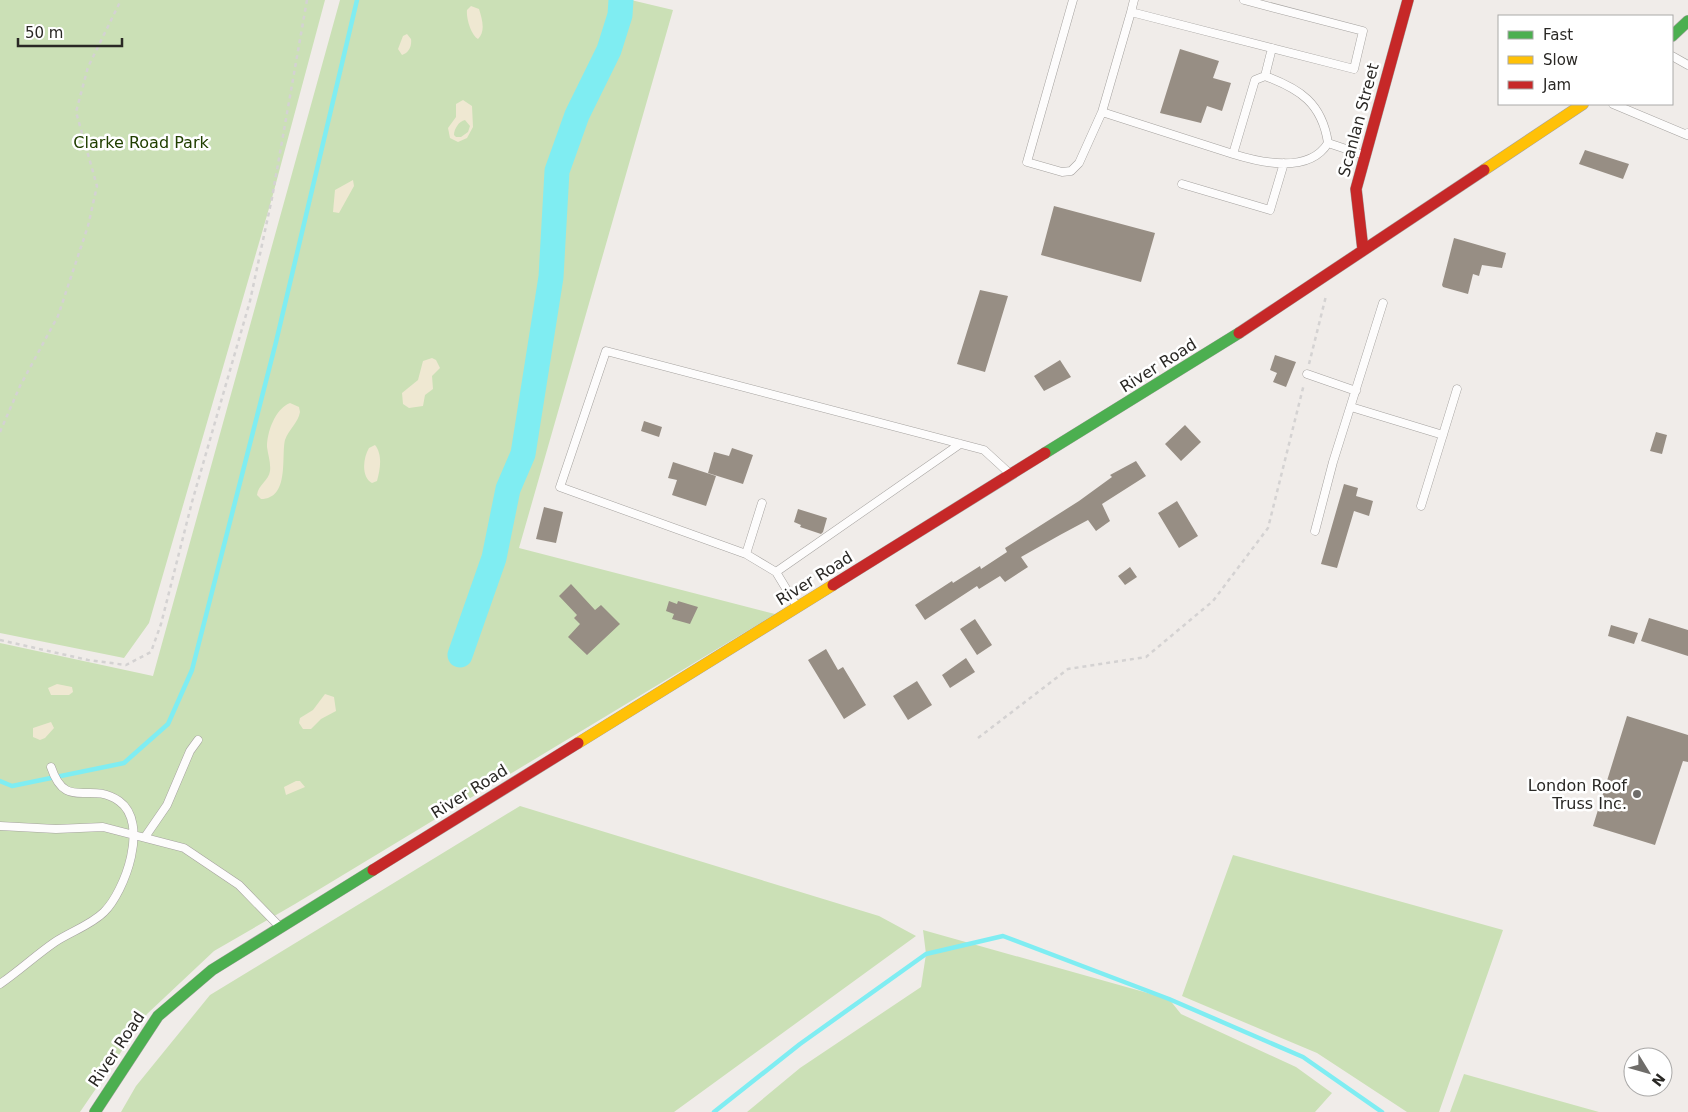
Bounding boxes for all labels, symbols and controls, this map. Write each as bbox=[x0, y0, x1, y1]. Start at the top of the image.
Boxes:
scale bar bbox=[18, 15, 121, 47]
legend bbox=[1498, 15, 1673, 105]
text: 50 m bbox=[25, 24, 63, 42]
text: Fast bbox=[1543, 26, 1573, 44]
text: Slow bbox=[1543, 51, 1578, 69]
street label: Scanlan Street bbox=[1334, 61, 1383, 179]
text: Jam bbox=[1542, 76, 1571, 94]
park label: Clarke Road Park bbox=[73, 133, 209, 152]
street label: River Road bbox=[1116, 334, 1200, 396]
street label: River Road bbox=[772, 547, 856, 609]
street label: River Road bbox=[427, 760, 511, 822]
place label: London Roof Truss Inc. bbox=[1528, 776, 1627, 813]
marker: London Roof Truss Inc. bbox=[1631, 788, 1643, 800]
street label: River Road bbox=[84, 1008, 149, 1091]
north arrow bbox=[1623, 1047, 1673, 1097]
text: N bbox=[1648, 1070, 1668, 1089]

